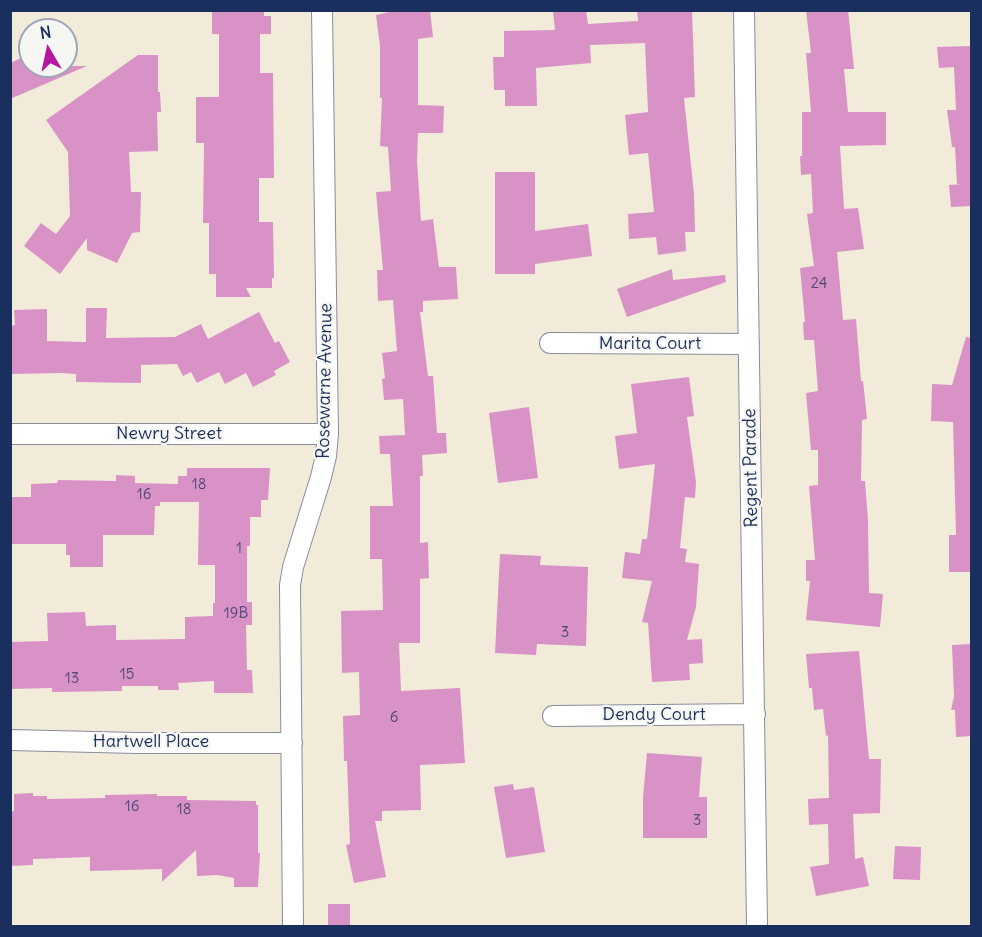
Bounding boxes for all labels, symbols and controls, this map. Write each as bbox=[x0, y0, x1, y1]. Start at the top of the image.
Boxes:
north arrow bbox=[18, 18, 78, 78]
text: N bbox=[38, 21, 53, 43]
house number: 24 bbox=[811, 275, 827, 293]
street label: Rosewarne Avenue bbox=[313, 303, 337, 459]
street label: Marita Court bbox=[599, 333, 701, 355]
street label: Regent Parade bbox=[739, 408, 763, 528]
street label: Newry Street bbox=[116, 423, 222, 445]
house number: 18 bbox=[192, 476, 206, 494]
house number: 16 bbox=[137, 486, 151, 504]
house number: 1 bbox=[236, 540, 242, 558]
house number: 19B bbox=[224, 605, 248, 623]
house number: 3 bbox=[561, 624, 569, 642]
house number: 15 bbox=[120, 666, 134, 684]
house number: 13 bbox=[65, 670, 79, 688]
street label: Dendy Court bbox=[602, 704, 706, 726]
house number: 6 bbox=[390, 709, 398, 727]
street label: Hartwell Place bbox=[93, 731, 209, 753]
house number: 16 bbox=[125, 798, 139, 816]
house number: 18 bbox=[177, 801, 191, 819]
house number: 3 bbox=[693, 812, 701, 830]

